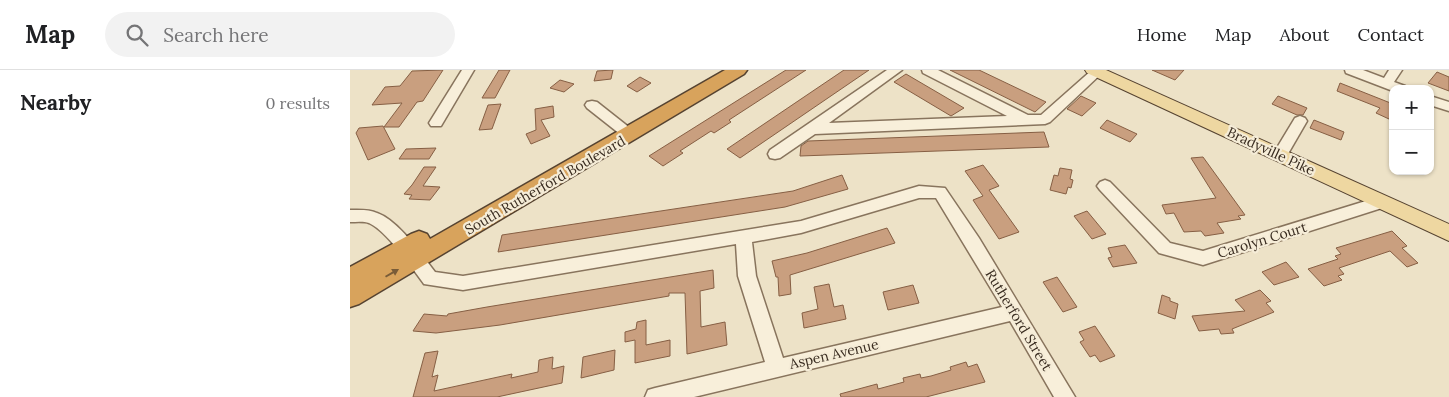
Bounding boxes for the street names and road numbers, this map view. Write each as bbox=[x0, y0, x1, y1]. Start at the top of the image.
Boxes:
street label: Bradyville Pike bbox=[1224, 123, 1318, 179]
street label: South Rutherford Boulevard bbox=[461, 132, 629, 238]
street label: Carolyn Court bbox=[1215, 218, 1309, 262]
street label: Rutherford Street bbox=[982, 266, 1057, 374]
street label: Aspen Avenue bbox=[787, 335, 881, 373]

